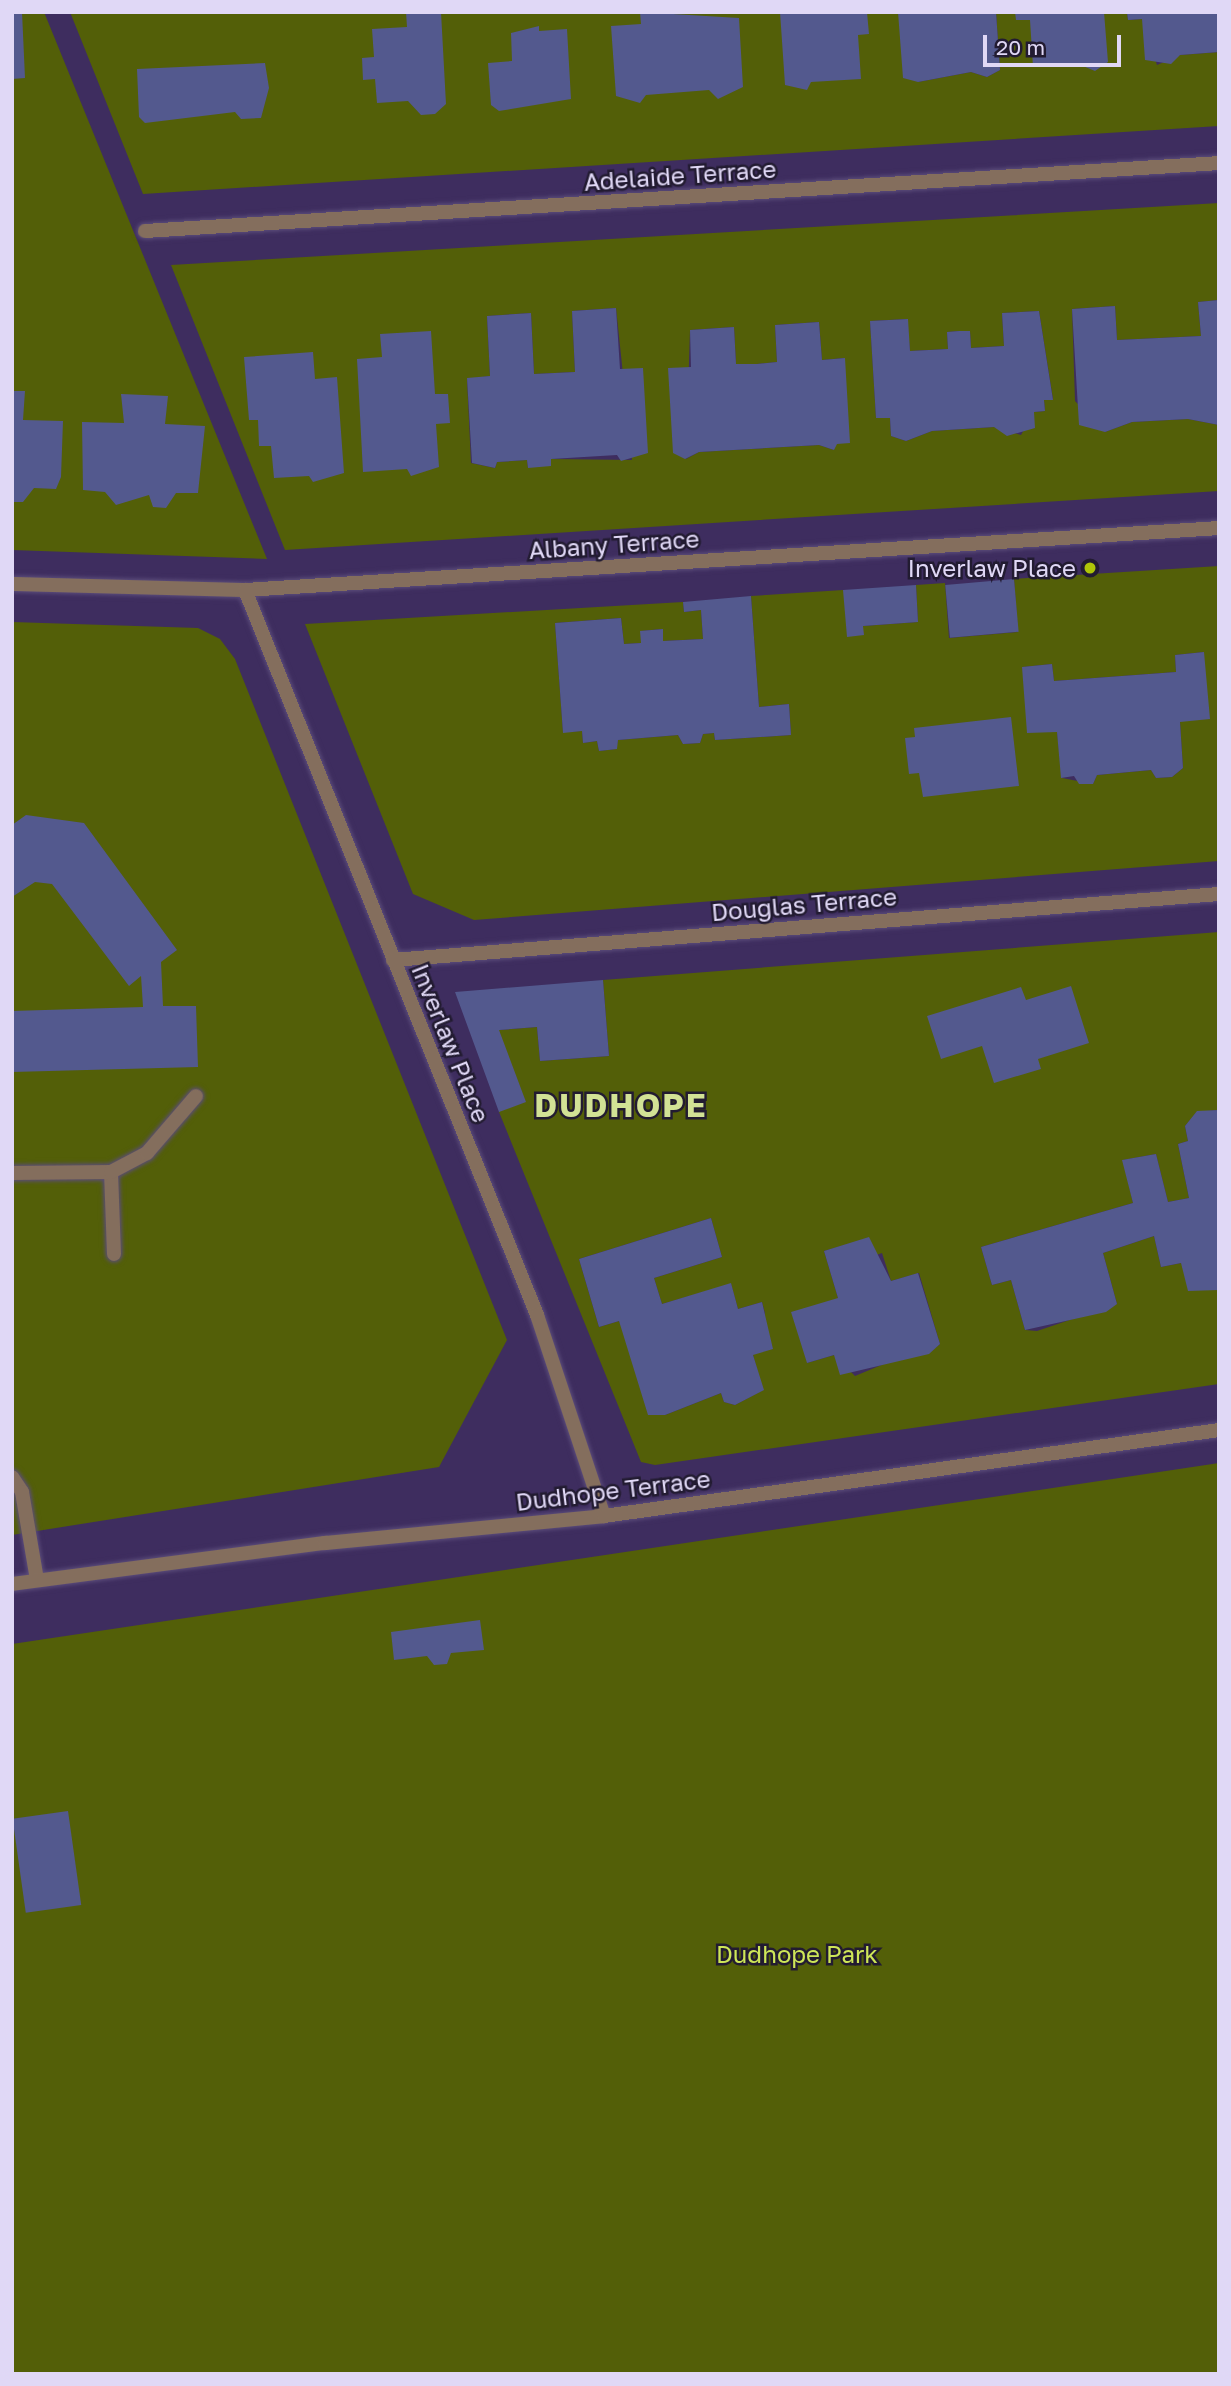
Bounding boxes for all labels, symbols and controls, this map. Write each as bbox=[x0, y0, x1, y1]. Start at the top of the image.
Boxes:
scale bar bbox=[986, 21, 1124, 65]
text: 20 m bbox=[996, 34, 1045, 60]
street label: Adelaide Terrace bbox=[583, 154, 777, 196]
street label: Albany Terrace bbox=[528, 524, 700, 564]
place label: Inverlaw Place bbox=[908, 554, 1076, 582]
marker: Inverlaw Place bbox=[1082, 560, 1098, 576]
street label: Douglas Terrace bbox=[710, 882, 898, 926]
street label: Inverlaw Place bbox=[406, 960, 496, 1126]
district label: DUDHOPE bbox=[535, 1086, 707, 1124]
street label: Dudhope Terrace bbox=[514, 1464, 712, 1516]
park label: Dudhope Park bbox=[716, 1940, 878, 1968]

